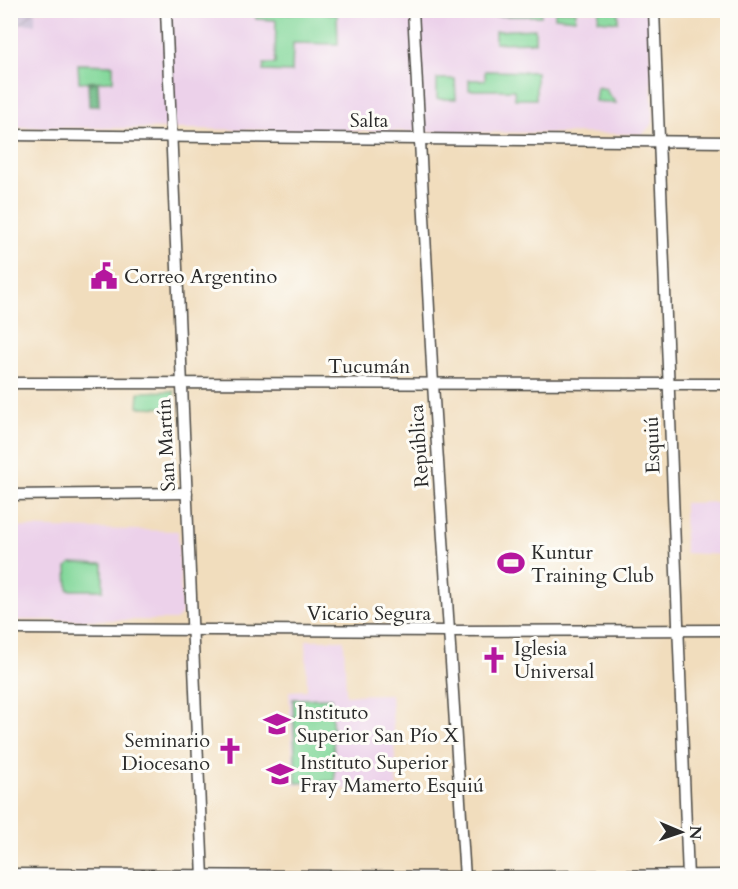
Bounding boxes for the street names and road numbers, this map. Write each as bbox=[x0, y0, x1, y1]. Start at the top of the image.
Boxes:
street label: Salta bbox=[350, 107, 389, 134]
street label: Tucumán bbox=[328, 353, 411, 380]
street label: San Martín bbox=[150, 397, 182, 492]
street label: República bbox=[403, 403, 435, 489]
street label: Esquiú bbox=[638, 416, 666, 474]
street label: Vicario Segura bbox=[307, 600, 432, 627]

